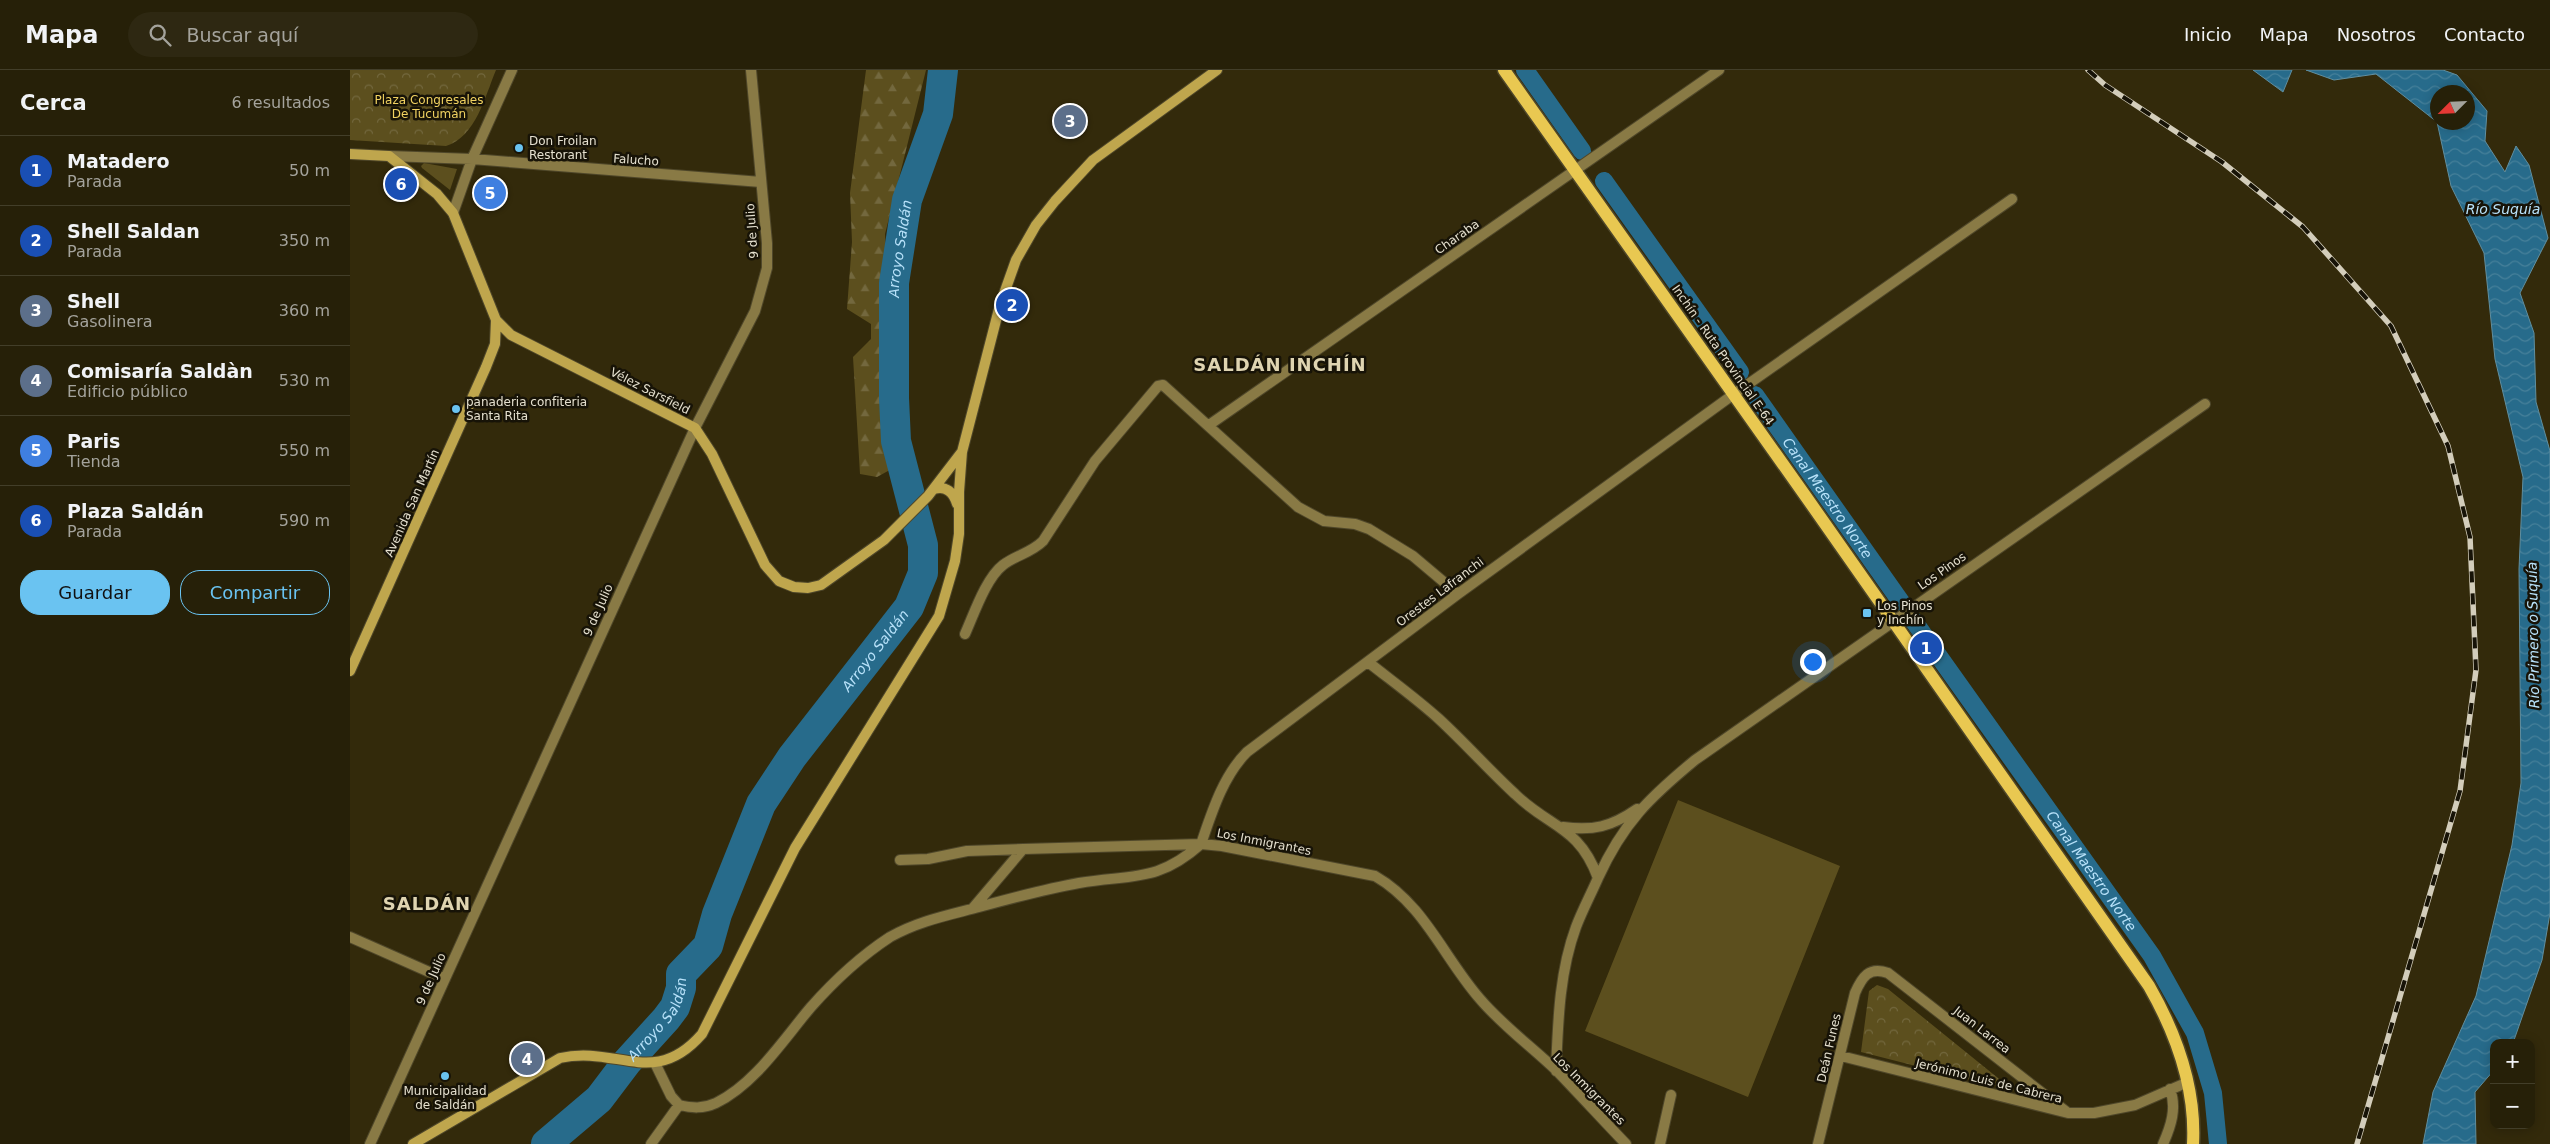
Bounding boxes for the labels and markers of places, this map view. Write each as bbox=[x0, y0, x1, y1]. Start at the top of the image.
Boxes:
pin: 3 bbox=[1054, 102, 1086, 140]
place label: Don Froilan Restorant bbox=[529, 134, 597, 162]
marker: Don Froilan Restorant bbox=[513, 142, 525, 154]
pin: 6 bbox=[385, 165, 417, 203]
pin: 5 bbox=[474, 174, 506, 212]
pin: 2 bbox=[996, 286, 1028, 324]
place label: panaderia confiteria Santa Rita bbox=[466, 395, 587, 423]
marker: panaderia confiteria Santa Rita bbox=[450, 403, 462, 415]
place label: Los Pinos y Inchín bbox=[1877, 599, 1932, 627]
marker: Los Pinos y Inchín bbox=[1861, 607, 1873, 619]
pin: 1 bbox=[1910, 629, 1942, 667]
pin: 4 bbox=[511, 1040, 543, 1078]
marker: Municipalidad de Saldán bbox=[439, 1070, 451, 1082]
place label: Municipalidad de Saldán bbox=[403, 1084, 487, 1112]

